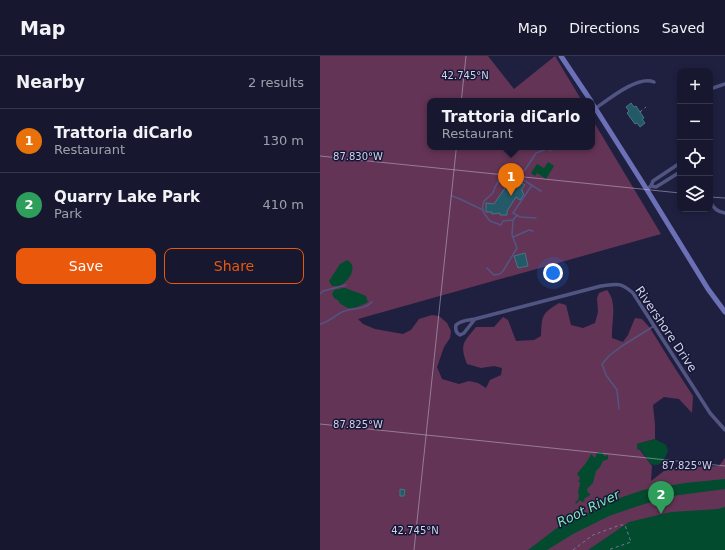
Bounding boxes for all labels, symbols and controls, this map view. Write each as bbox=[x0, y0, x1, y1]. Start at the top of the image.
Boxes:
text: Map bbox=[20, 17, 65, 39]
text: Map bbox=[518, 20, 547, 36]
text: Directions bbox=[569, 20, 640, 36]
text: Saved bbox=[662, 20, 705, 36]
map controls bbox=[677, 68, 713, 212]
button: + bbox=[677, 68, 713, 104]
text: 42.745°N bbox=[441, 70, 489, 81]
text: Nearby bbox=[16, 72, 85, 92]
text: 2 results bbox=[248, 75, 304, 90]
popup bbox=[427, 98, 595, 150]
button: − bbox=[677, 104, 713, 140]
text: Trattoria diCarlo bbox=[442, 108, 580, 126]
text: Trattoria diCarlo bbox=[54, 124, 193, 142]
text: Restaurant bbox=[442, 126, 513, 141]
text: 1 bbox=[24, 133, 34, 148]
text: 130 m bbox=[262, 133, 304, 148]
button: locate bbox=[677, 140, 713, 176]
text: Restaurant bbox=[54, 142, 125, 157]
text: 87.830°W bbox=[333, 151, 383, 162]
pin: 1 bbox=[498, 163, 524, 196]
button: layers bbox=[677, 176, 713, 212]
text: Quarry Lake Park bbox=[54, 188, 200, 206]
text: 2 bbox=[24, 197, 34, 212]
text: 410 m bbox=[262, 197, 304, 212]
text: Park bbox=[54, 206, 82, 221]
button: Save bbox=[16, 248, 156, 284]
button: Share bbox=[164, 248, 304, 284]
your location bbox=[543, 263, 563, 283]
street label: Rivershore Drive bbox=[632, 284, 700, 374]
text: 87.825°W bbox=[333, 419, 383, 430]
text: 87.825°W bbox=[662, 460, 712, 471]
pin: 2 bbox=[648, 481, 674, 514]
water label: Root River bbox=[554, 486, 623, 530]
text: 42.745°N bbox=[391, 525, 439, 536]

